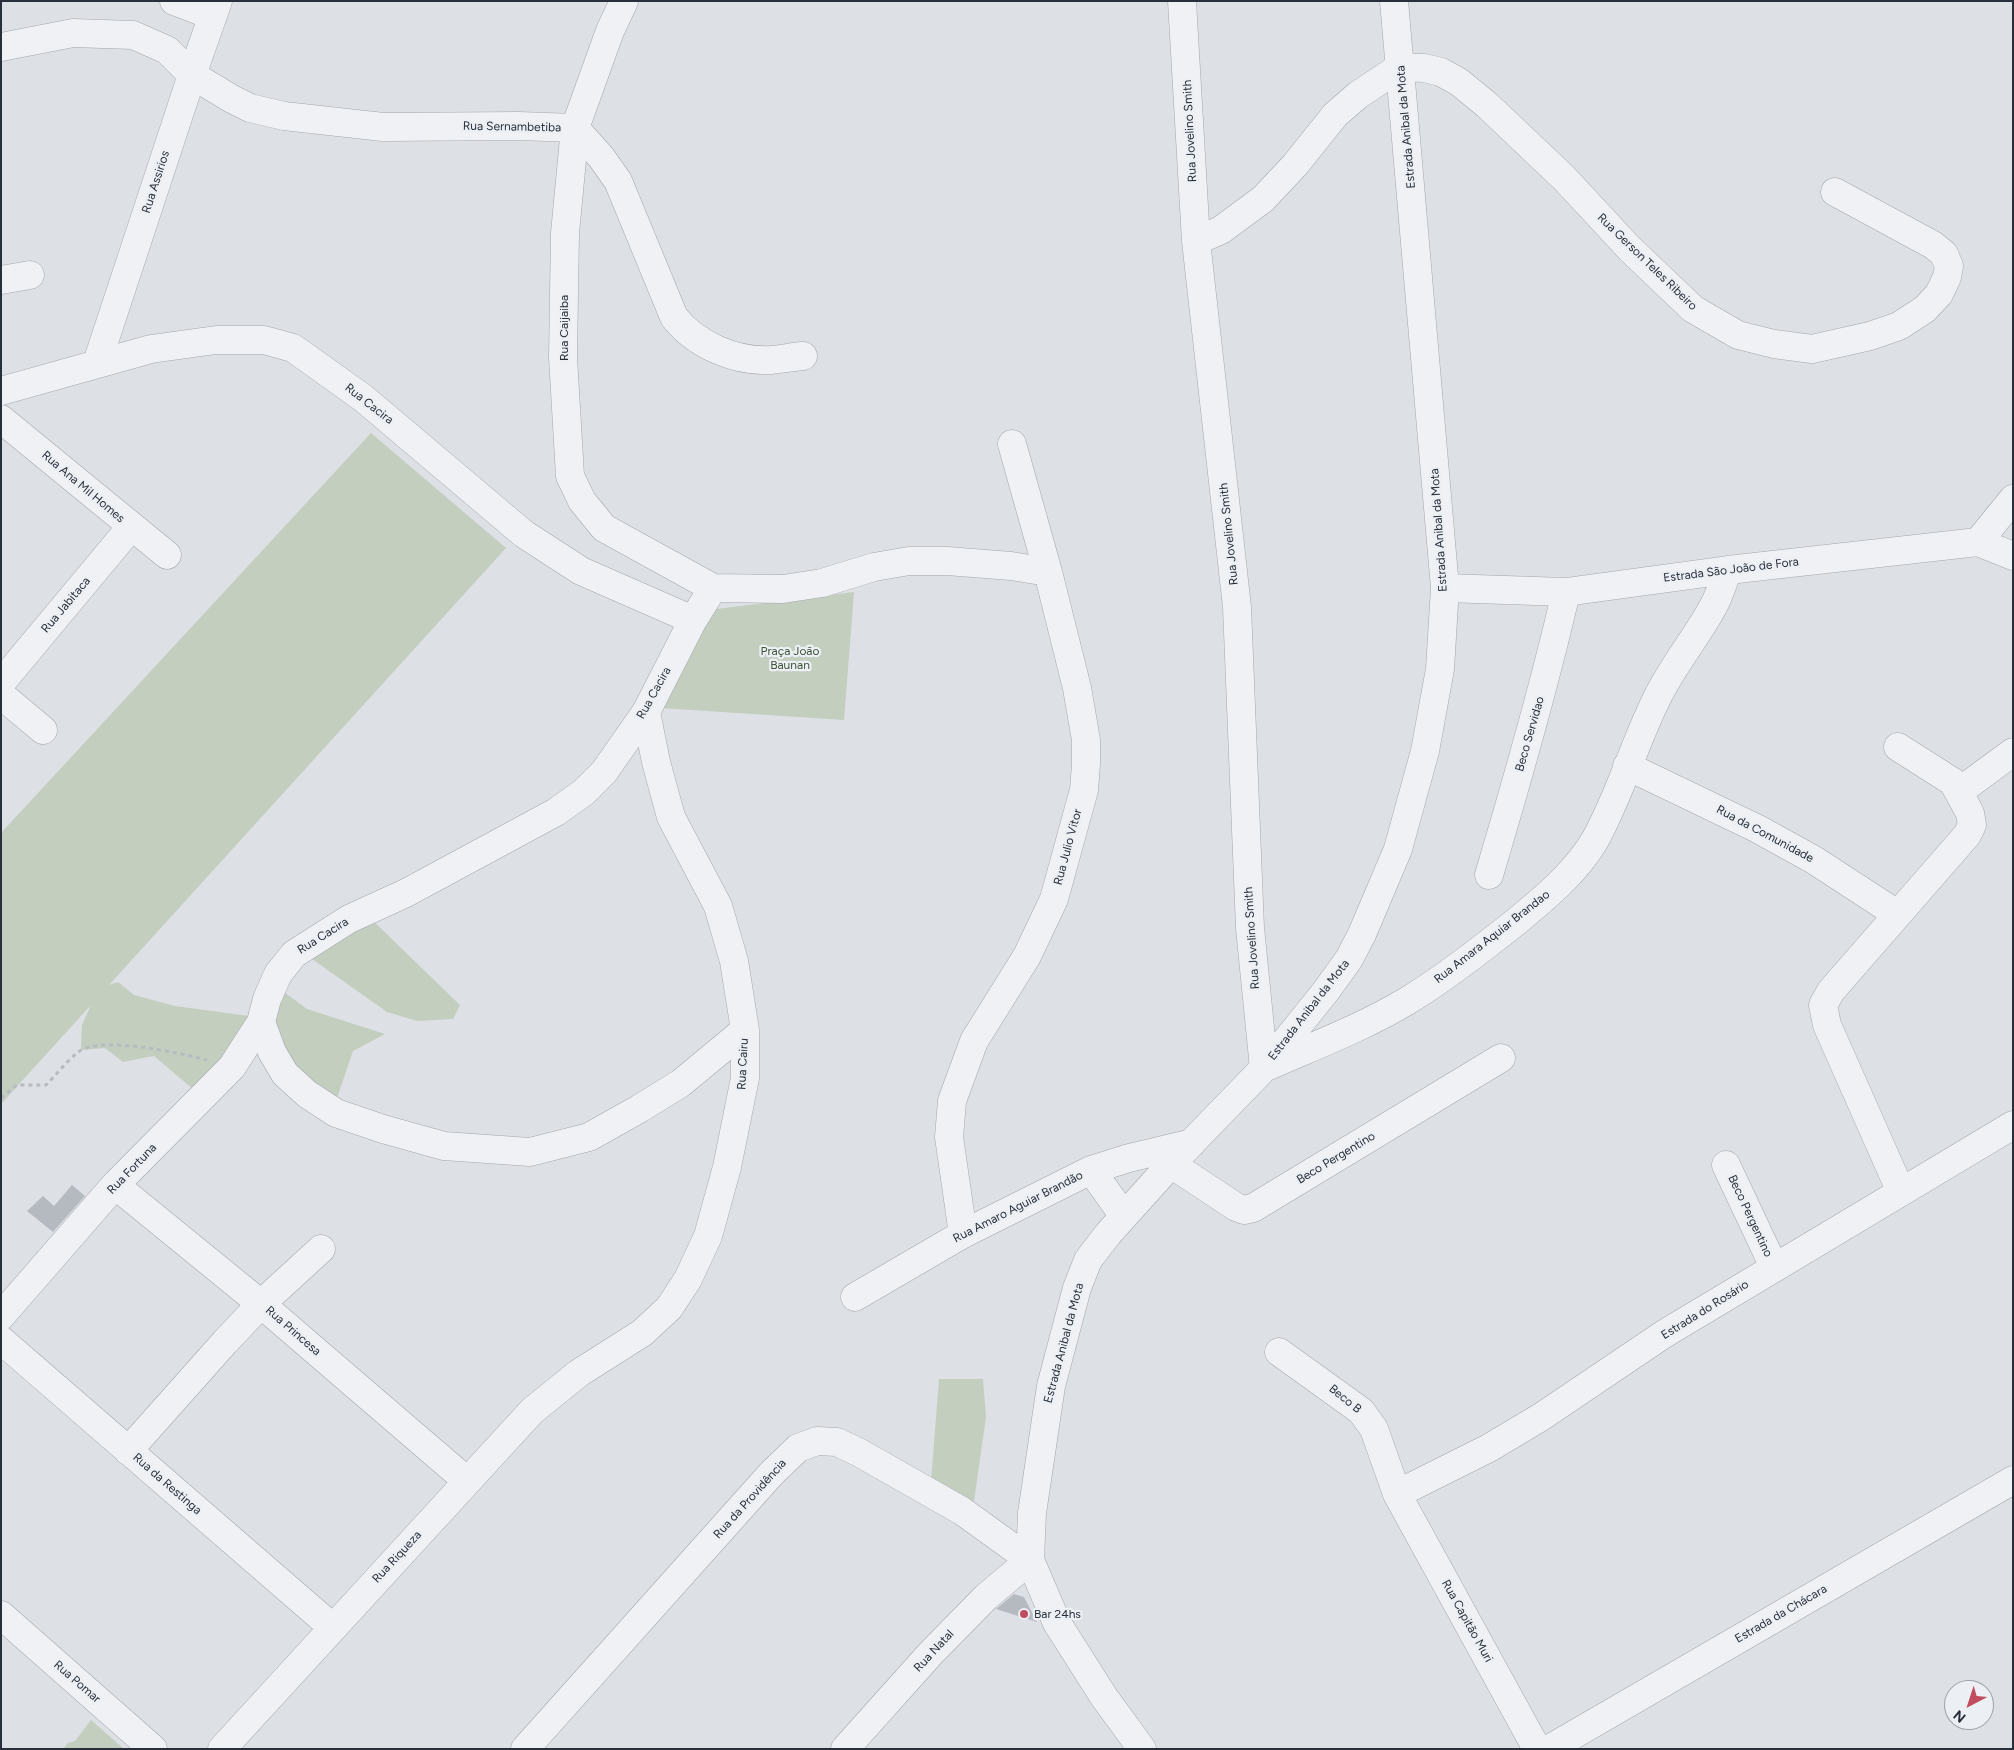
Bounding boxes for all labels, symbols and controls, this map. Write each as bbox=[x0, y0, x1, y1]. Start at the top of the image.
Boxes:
street label: Estrada Anibal da Mota bbox=[1393, 65, 1419, 189]
street label: Rua Jovelino Smith bbox=[1180, 79, 1200, 183]
street label: Rua Sernambetiba bbox=[463, 119, 561, 135]
street label: Rua Assirios bbox=[139, 149, 173, 215]
street label: Rua Gerson Teles Ribeiro bbox=[1594, 211, 1700, 313]
street label: Rua Caijaiba bbox=[557, 295, 571, 361]
street label: Rua Cacira bbox=[342, 381, 396, 427]
street label: Rua Ana Mil Homes bbox=[39, 448, 127, 526]
street label: Estrada Anibal da Mota bbox=[1428, 468, 1450, 592]
street label: Rua Jovelino Smith bbox=[1216, 482, 1242, 586]
street label: Estrada São João de Fora bbox=[1663, 555, 1799, 585]
street label: Rua Jabitaca bbox=[38, 574, 94, 636]
park label: Praça João Baunan bbox=[761, 644, 819, 672]
street label: Rua Cacira bbox=[634, 664, 674, 722]
street label: Beco Servidao bbox=[1512, 695, 1548, 773]
street label: Rua da Comunidade bbox=[1714, 802, 1816, 866]
street label: Rua Julio Vitor bbox=[1051, 807, 1085, 887]
street label: Rua Jovelino Smith bbox=[1241, 886, 1263, 990]
street label: Rua Amara Aquiar Brandao bbox=[1431, 887, 1553, 987]
street label: Rua Cacira bbox=[295, 915, 351, 957]
street label: Estrada Anibal da Mota bbox=[1265, 957, 1353, 1063]
street label: Rua Cairu bbox=[734, 1038, 752, 1090]
street label: Beco Pergentino bbox=[1294, 1129, 1378, 1187]
street label: Rua Fortuna bbox=[104, 1141, 160, 1197]
street label: Rua Amaro Aguiar Brandão bbox=[951, 1168, 1085, 1246]
street label: Beco Pergentino bbox=[1725, 1173, 1775, 1259]
street label: Estrada do Rosário bbox=[1659, 1277, 1751, 1343]
street label: Estrada Anibal da Mota bbox=[1041, 1281, 1087, 1405]
street label: Rua Princesa bbox=[262, 1303, 324, 1359]
street label: Beco B bbox=[1326, 1382, 1364, 1416]
street label: Rua da Restinga bbox=[130, 1450, 204, 1518]
street label: Rua da Providência bbox=[711, 1456, 789, 1542]
street label: Rua Riqueza bbox=[369, 1528, 425, 1586]
street label: Rua Capitão Muri bbox=[1438, 1577, 1496, 1665]
street label: Estrada da Chácara bbox=[1732, 1582, 1830, 1646]
place label: Bar 24hs bbox=[1034, 1607, 1081, 1621]
marker: Bar 24hs bbox=[1018, 1608, 1030, 1620]
street label: Rua Natal bbox=[911, 1627, 957, 1675]
street label: Rua Pomar bbox=[51, 1658, 103, 1706]
north arrow bbox=[1944, 1680, 1994, 1730]
text: N bbox=[1950, 1706, 1969, 1726]

